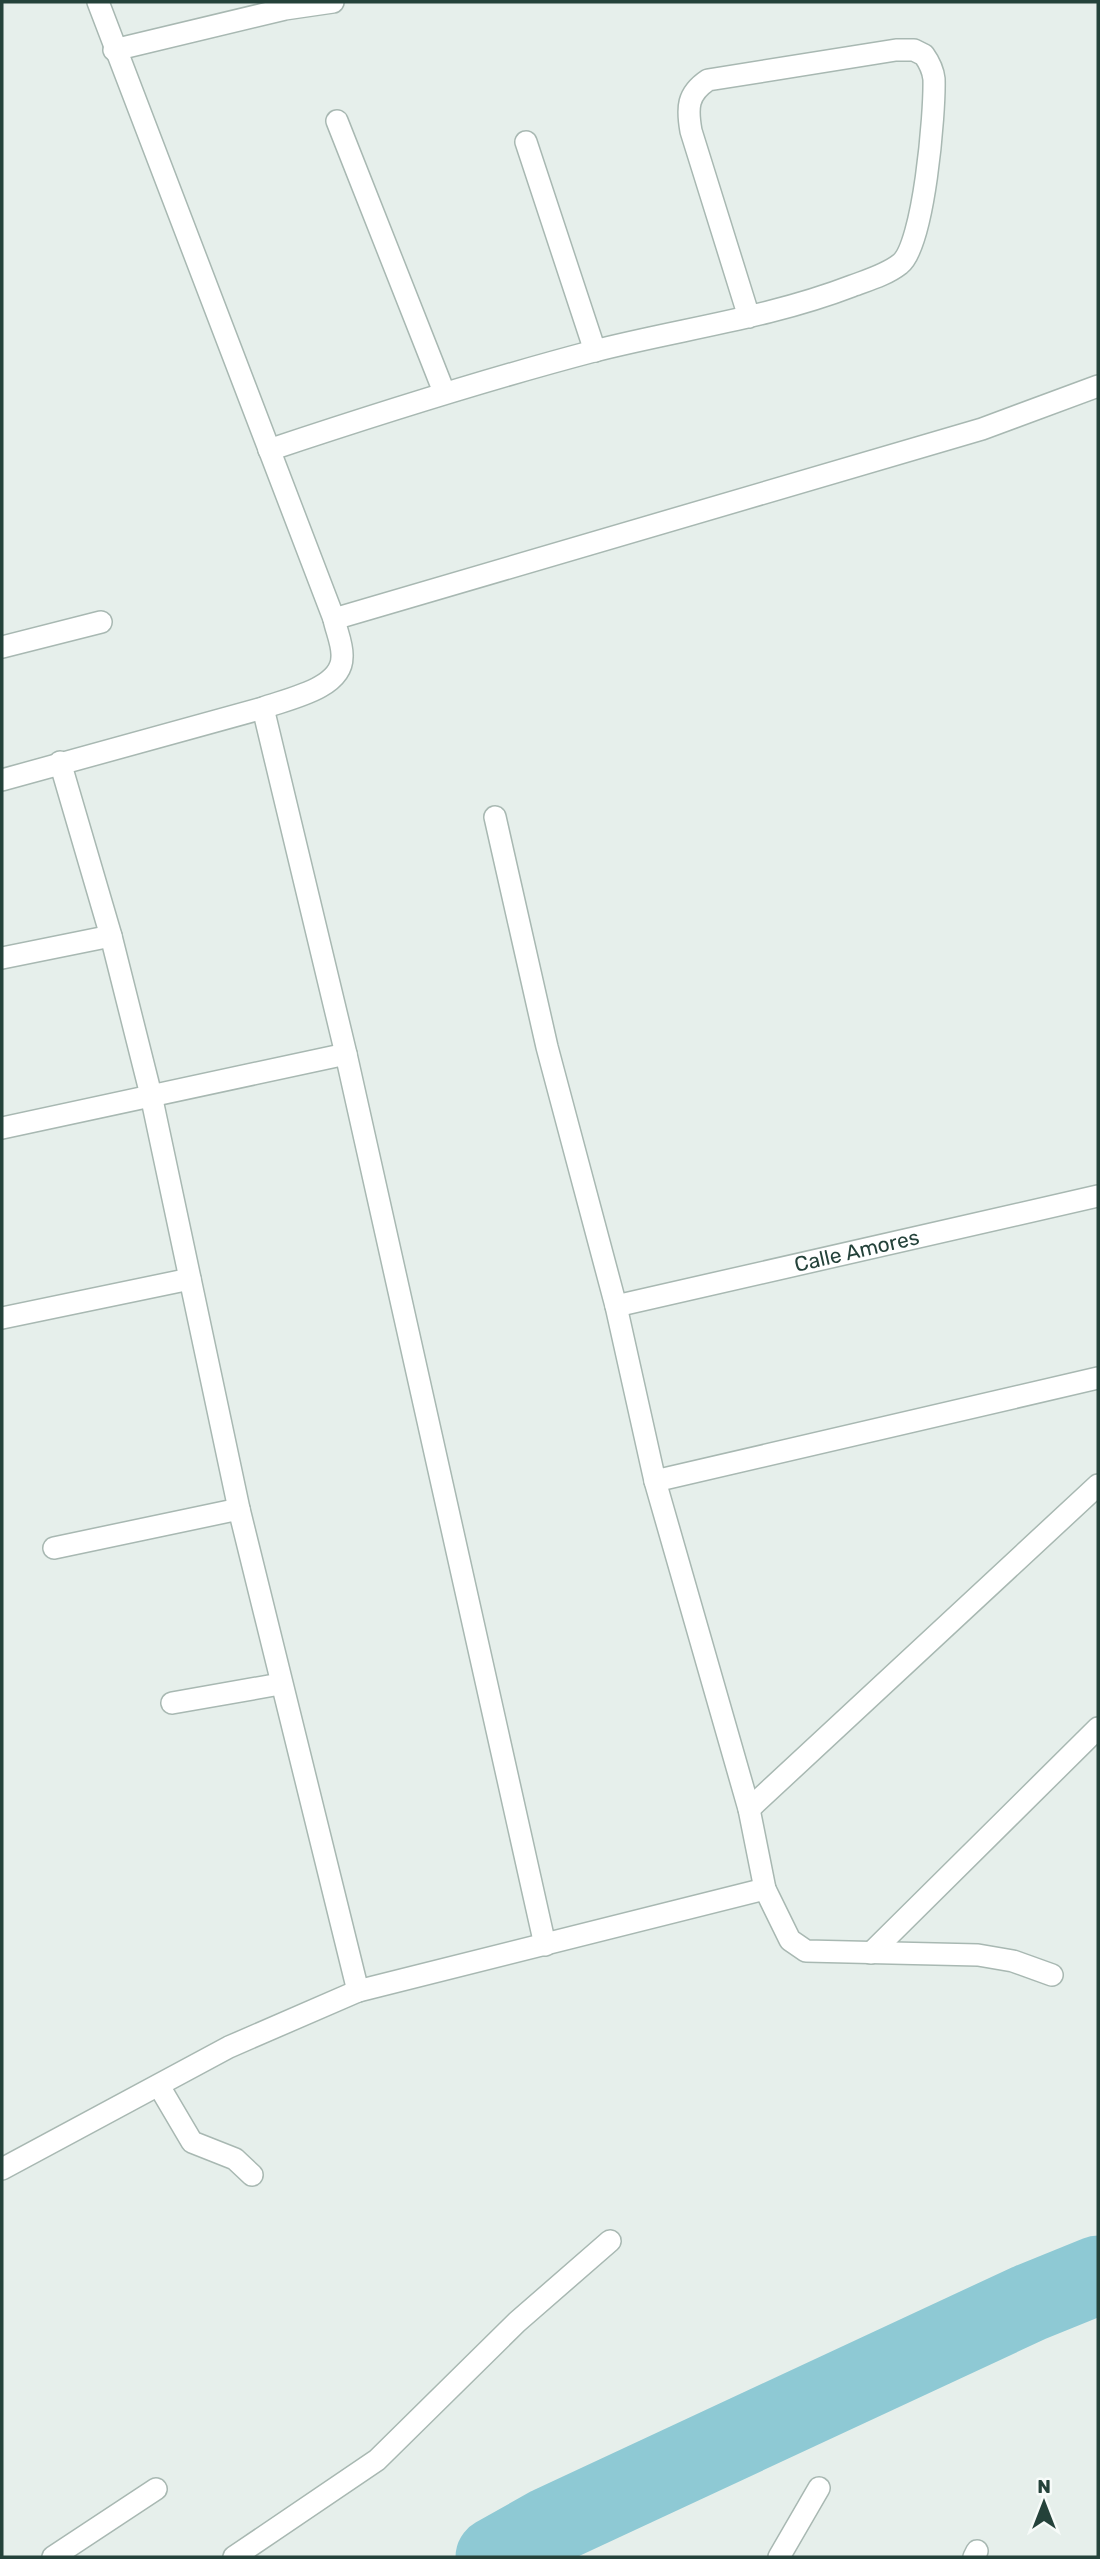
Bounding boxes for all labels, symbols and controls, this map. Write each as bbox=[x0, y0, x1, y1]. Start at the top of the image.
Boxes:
street label: Calle Amores bbox=[792, 1224, 922, 1277]
north arrow bbox=[1009, 2468, 1079, 2538]
text: N bbox=[1037, 2475, 1051, 2498]

